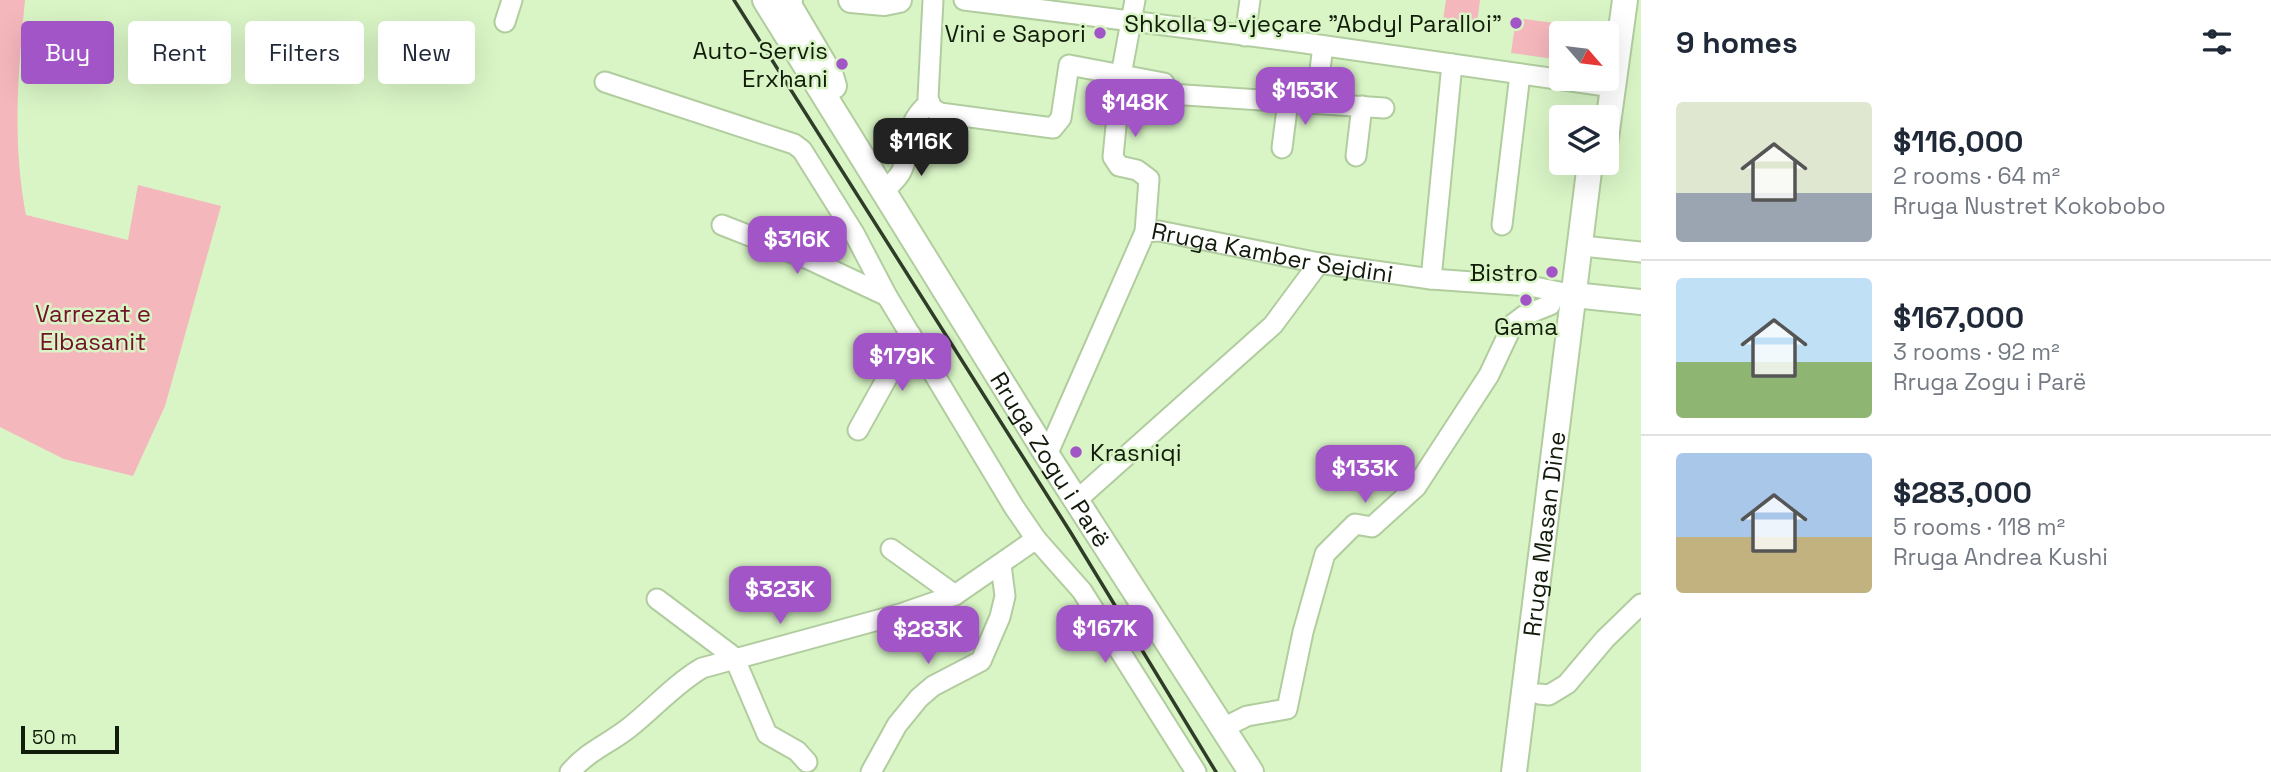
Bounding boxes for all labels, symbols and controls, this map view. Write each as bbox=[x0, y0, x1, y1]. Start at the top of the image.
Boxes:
place label: Shkolla 9-vjeçare "Abdyl Paralloi" bbox=[1124, 8, 1502, 39]
marker: Shkolla 9-vjeçare "Abdyl Paralloi" bbox=[1508, 15, 1524, 31]
place label: Vini e Sapori bbox=[944, 18, 1086, 49]
chip: Buy bbox=[21, 21, 114, 84]
chip: Rent bbox=[128, 21, 231, 84]
chip: Filters bbox=[245, 21, 364, 84]
chip: New bbox=[378, 21, 475, 84]
north arrow bbox=[1549, 21, 1619, 91]
map controls bbox=[1549, 21, 1619, 175]
text: 9 homes bbox=[1676, 23, 1798, 62]
icon: filters bbox=[2198, 23, 2236, 61]
marker: Vini e Sapori bbox=[1092, 25, 1108, 41]
place label: Auto-Servis Erxhani bbox=[692, 35, 828, 94]
marker: Auto-Servis Erxhani bbox=[834, 56, 850, 72]
pin: $153K bbox=[1256, 68, 1354, 127]
text: $153K bbox=[1272, 75, 1338, 105]
pin: $148K bbox=[1086, 80, 1184, 139]
text: $148K bbox=[1101, 87, 1169, 117]
button: layers bbox=[1549, 105, 1619, 175]
pin: $116K bbox=[872, 118, 970, 178]
text: $116,000 bbox=[1893, 122, 2024, 161]
text: $116K bbox=[889, 126, 953, 156]
icon: home bbox=[1732, 130, 1816, 214]
text: 2 rooms · 64 m² bbox=[1893, 161, 2060, 191]
text: Rruga Nustret Kokobobo bbox=[1893, 191, 2166, 221]
street label: Rruga Kamber Sejdini bbox=[1149, 214, 1395, 289]
pin: $316K bbox=[748, 216, 846, 276]
text: $316K bbox=[764, 224, 830, 254]
place label: Bistro bbox=[1469, 257, 1538, 288]
marker: Bistro bbox=[1544, 264, 1560, 280]
marker: Gama bbox=[1518, 292, 1534, 308]
park label: Varrezat e Elbasanit bbox=[35, 298, 151, 357]
text: $167,000 bbox=[1893, 298, 2024, 337]
icon: home bbox=[1732, 306, 1816, 390]
place label: Gama bbox=[1494, 311, 1558, 342]
pin: $179K bbox=[853, 334, 951, 393]
text: 3 rooms · 92 m² bbox=[1893, 337, 2060, 367]
text: $179K bbox=[869, 341, 935, 371]
street label: Rruga Zogu i Parë bbox=[984, 366, 1118, 553]
text: Rruga Zogu i Parë bbox=[1893, 367, 2086, 397]
street label: Rruga Masan Dine bbox=[1516, 429, 1572, 638]
place label: Krasniqi bbox=[1090, 437, 1182, 468]
marker: Krasniqi bbox=[1068, 444, 1084, 460]
pin: $133K bbox=[1316, 446, 1414, 505]
text: $133K bbox=[1332, 453, 1398, 483]
text: $283,000 bbox=[1893, 473, 2032, 512]
icon: home bbox=[1732, 481, 1816, 565]
text: 5 rooms · 118 m² bbox=[1893, 512, 2065, 542]
text: Rruga Andrea Kushi bbox=[1893, 542, 2108, 572]
pin: $323K bbox=[731, 566, 829, 626]
text: $323K bbox=[745, 574, 815, 604]
pin: $283K bbox=[879, 606, 977, 666]
pin: $167K bbox=[1056, 606, 1154, 665]
text: $167K bbox=[1072, 613, 1138, 643]
text: $283K bbox=[893, 614, 963, 644]
scale bar bbox=[21, 723, 119, 755]
text: 50 m bbox=[32, 725, 77, 750]

